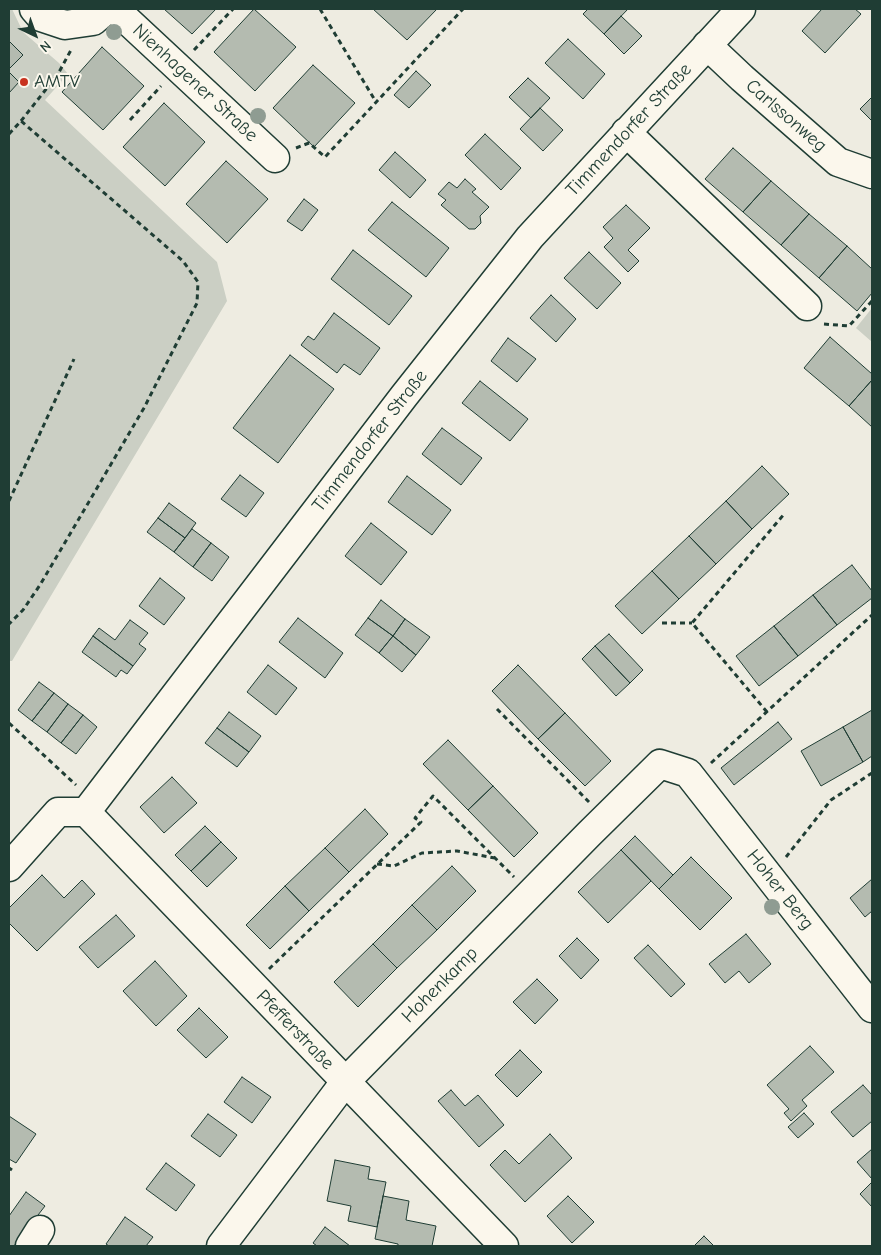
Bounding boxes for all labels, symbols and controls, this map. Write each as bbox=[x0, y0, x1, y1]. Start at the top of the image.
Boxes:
north arrow bbox=[10, 10, 60, 60]
street label: Nienhagener Straße bbox=[128, 19, 262, 147]
text: N bbox=[36, 37, 54, 56]
street label: Timmendorfer Straße bbox=[561, 59, 697, 201]
place label: AMTV bbox=[34, 71, 80, 93]
street label: Carlssonweg bbox=[741, 75, 831, 157]
marker: AMTV bbox=[18, 76, 30, 88]
street label: Timmendorfer Straße bbox=[307, 365, 433, 517]
street label: Hoher Berg bbox=[742, 845, 818, 935]
street label: Hohenkamp bbox=[397, 942, 483, 1028]
street label: Pfefferstraße bbox=[251, 985, 339, 1075]

